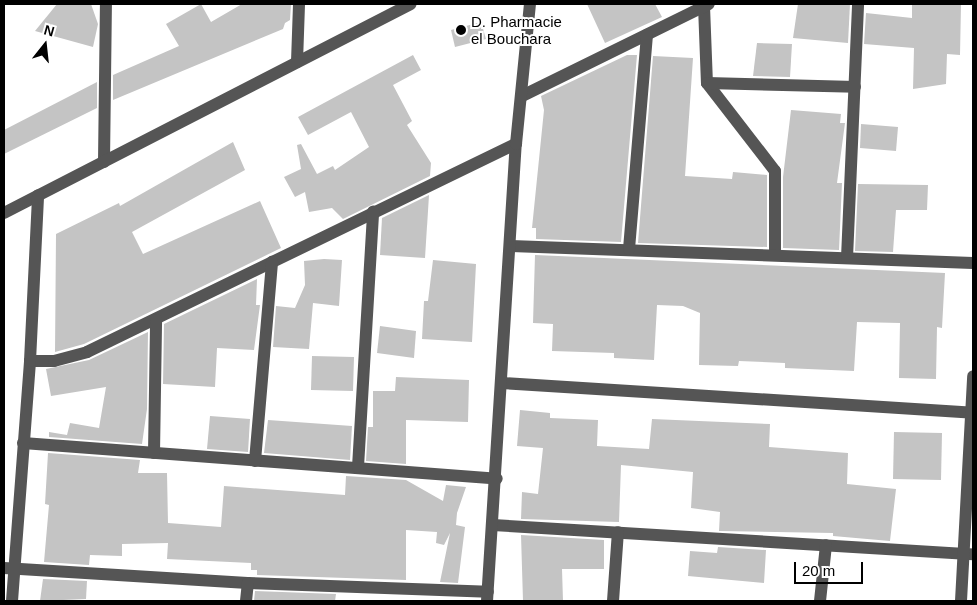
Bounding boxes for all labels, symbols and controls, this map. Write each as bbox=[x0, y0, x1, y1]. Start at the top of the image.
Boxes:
place label: D. Pharmacie el Bouchara bbox=[471, 12, 562, 47]
north arrow bbox=[20, 20, 70, 70]
text: N bbox=[42, 21, 56, 40]
marker: D. Pharmacie el Bouchara bbox=[455, 24, 467, 36]
scale bar bbox=[797, 552, 866, 584]
text: 20 m bbox=[802, 562, 835, 579]

